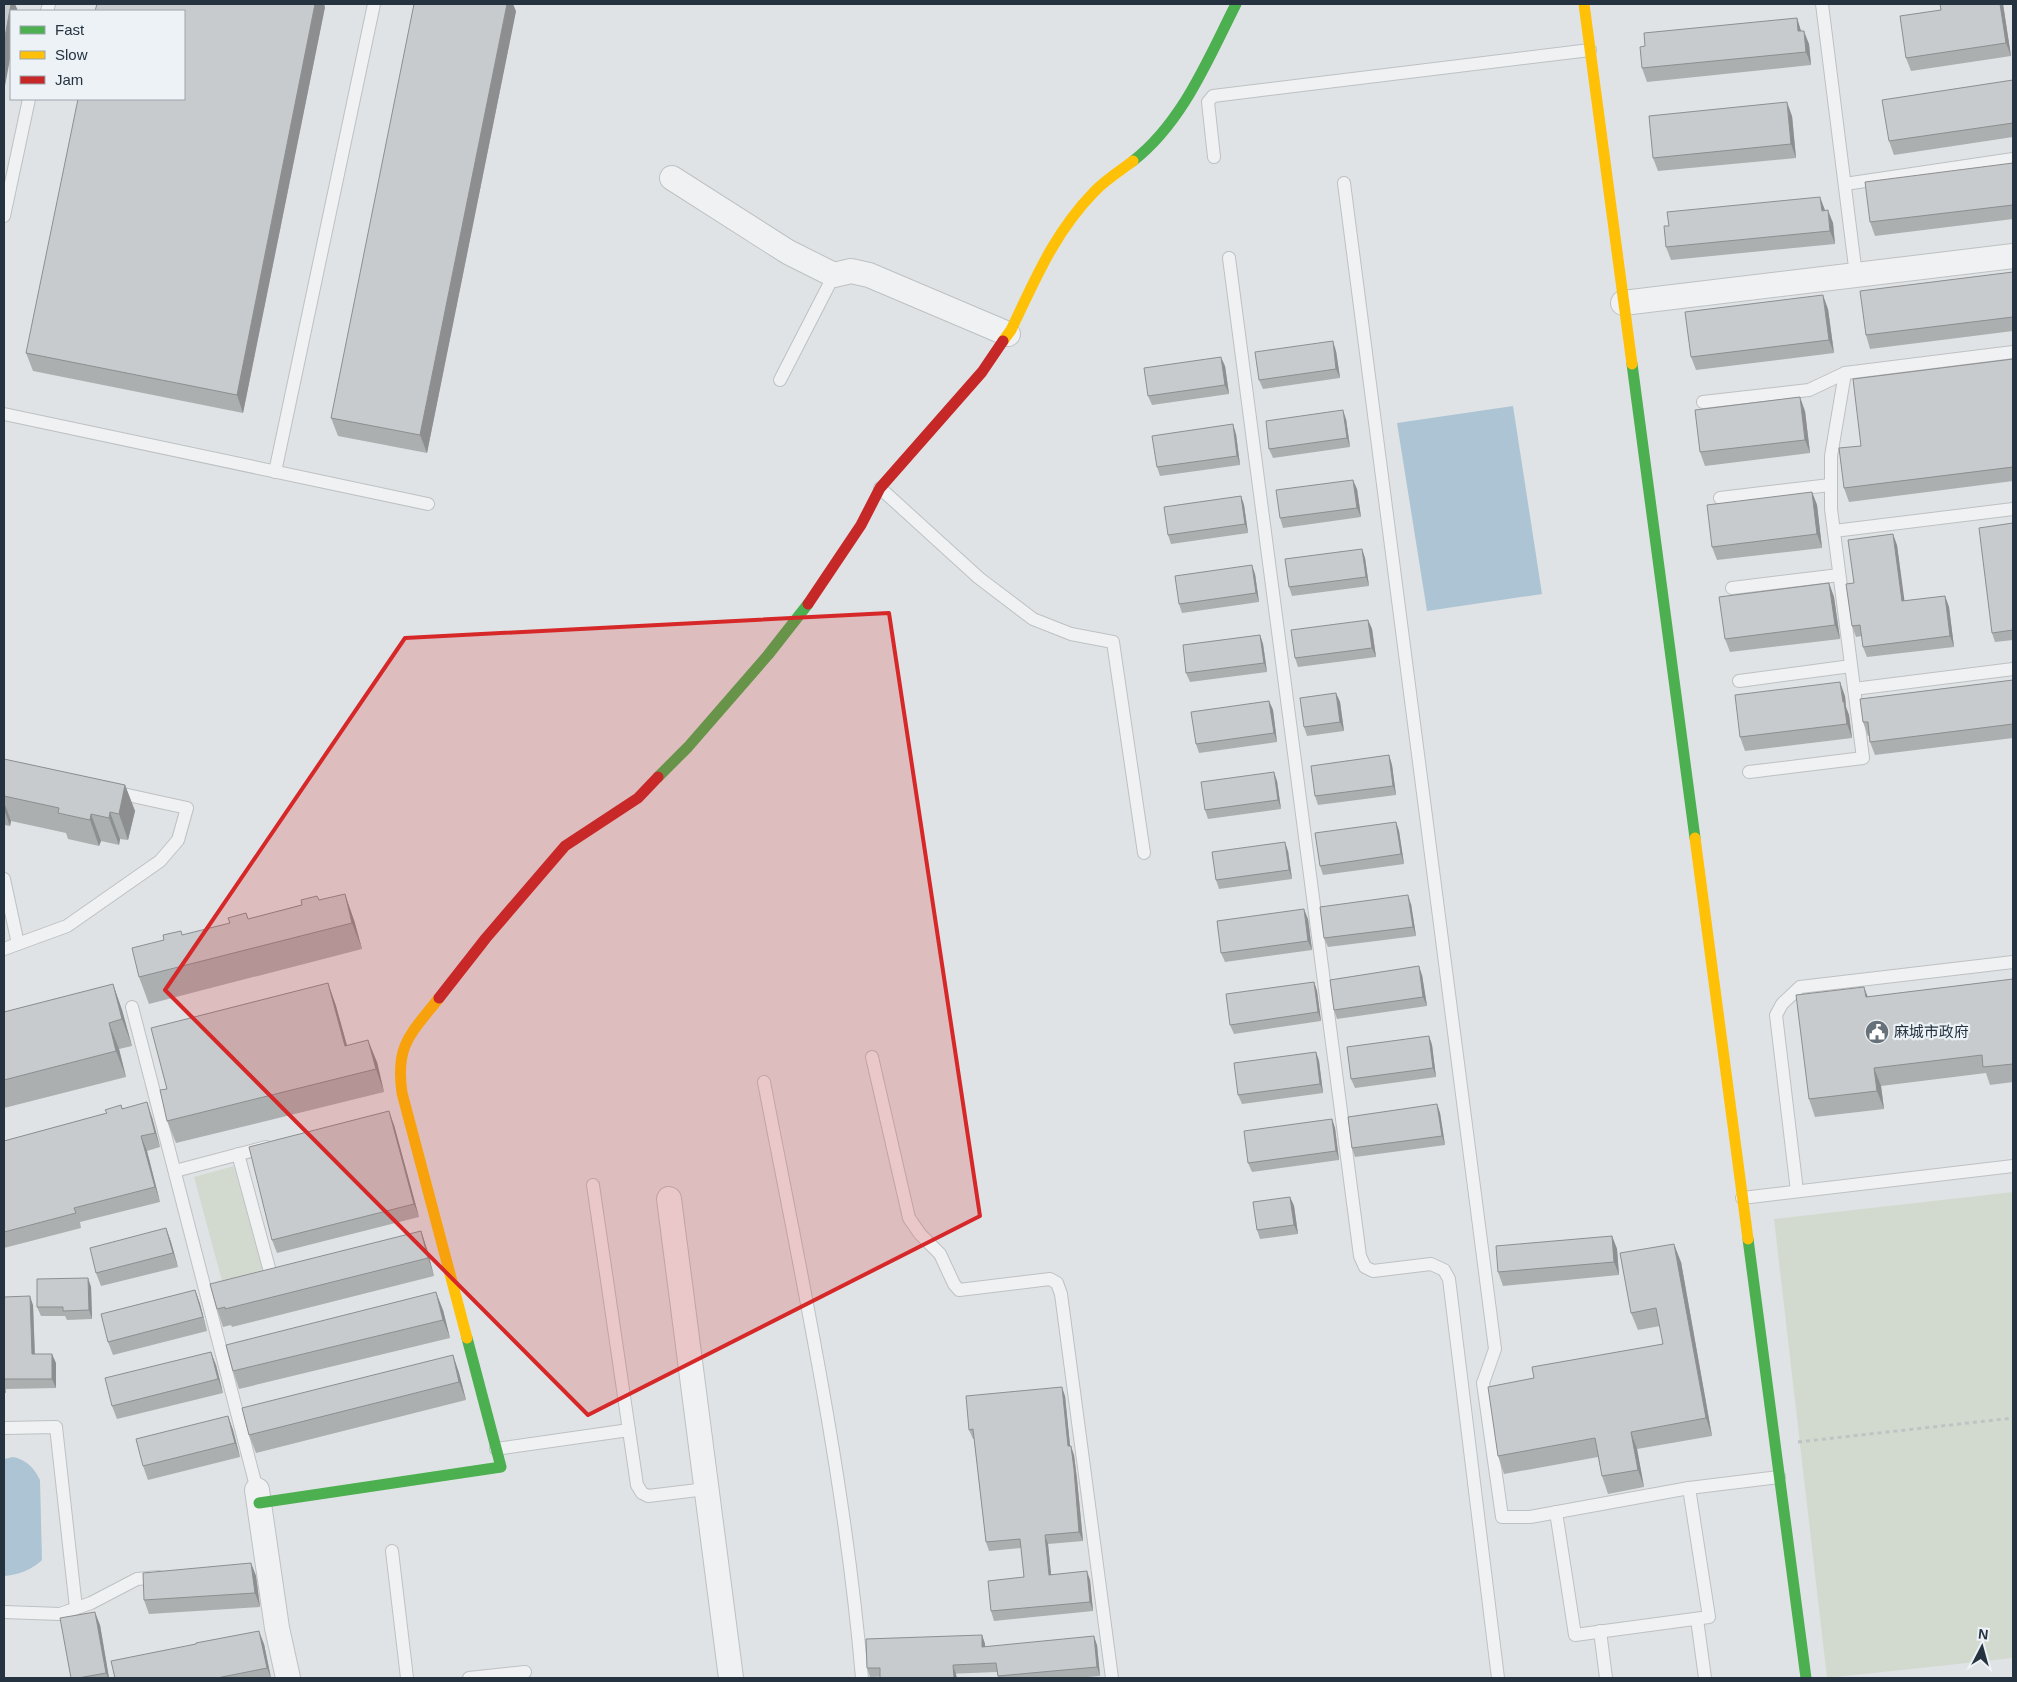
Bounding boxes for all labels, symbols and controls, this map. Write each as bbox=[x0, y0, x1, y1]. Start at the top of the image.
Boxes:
legend bbox=[10, 10, 185, 100]
text: Fast bbox=[55, 21, 85, 38]
text: Slow bbox=[55, 46, 88, 63]
text: Jam bbox=[55, 71, 83, 88]
public building icon: 麻城市政府 bbox=[1864, 1019, 1890, 1045]
place label: 麻城市政府 bbox=[1894, 1023, 1969, 1040]
north arrow bbox=[1957, 1622, 2007, 1672]
text: N bbox=[1977, 1626, 1989, 1643]

